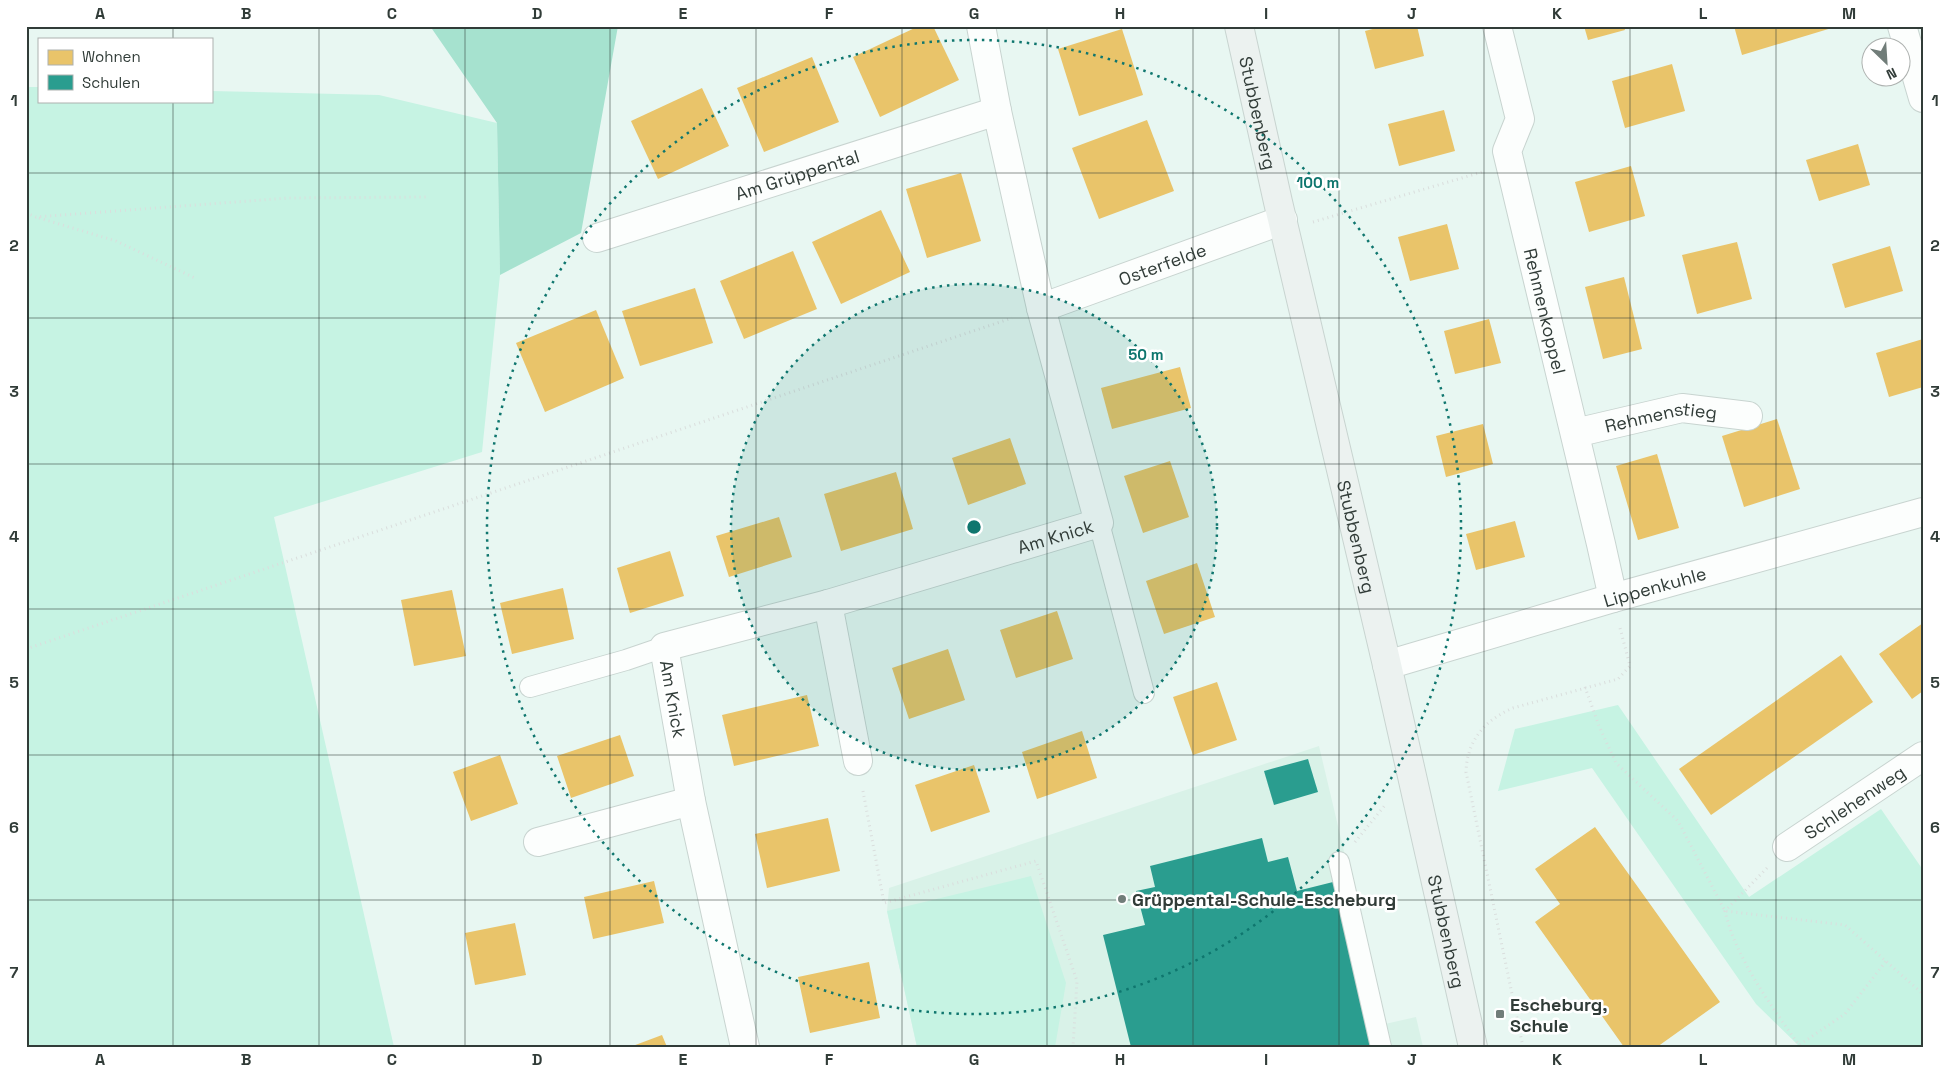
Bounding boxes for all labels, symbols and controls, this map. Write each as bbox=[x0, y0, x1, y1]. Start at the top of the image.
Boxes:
text: A bbox=[95, 3, 105, 24]
text: B bbox=[241, 3, 251, 24]
text: C bbox=[387, 3, 397, 24]
text: D bbox=[532, 3, 542, 24]
text: E bbox=[679, 3, 688, 24]
text: F bbox=[825, 3, 834, 24]
text: G bbox=[969, 3, 979, 24]
text: H bbox=[1115, 3, 1125, 24]
text: I bbox=[1264, 3, 1268, 24]
text: J bbox=[1407, 3, 1417, 24]
text: K bbox=[1552, 3, 1562, 24]
text: L bbox=[1699, 3, 1708, 24]
text: M bbox=[1842, 3, 1856, 24]
legend bbox=[38, 38, 212, 102]
north arrow bbox=[1862, 38, 1912, 88]
text: Wohnen bbox=[82, 47, 141, 66]
street label: Stubbenberg bbox=[1235, 54, 1282, 172]
text: N bbox=[1883, 64, 1900, 84]
text: Schulen bbox=[82, 73, 140, 92]
text: 1 bbox=[10, 90, 18, 111]
text: 1 bbox=[1931, 90, 1939, 111]
street label: Am Grüppental bbox=[732, 144, 862, 205]
text: 100 m bbox=[1297, 173, 1339, 192]
text: 2 bbox=[9, 235, 19, 256]
text: 2 bbox=[1930, 235, 1940, 256]
street label: Osterfelde bbox=[1115, 237, 1209, 290]
street label: Rehmenkoppel bbox=[1519, 246, 1571, 376]
text: 50 m bbox=[1128, 345, 1164, 364]
text: 3 bbox=[9, 381, 19, 402]
text: 3 bbox=[1930, 381, 1940, 402]
street label: Rehmenstieg bbox=[1602, 397, 1718, 437]
street label: Stubbenberg bbox=[1332, 478, 1381, 595]
street label: Am Knick bbox=[1014, 514, 1096, 558]
centre of rings bbox=[965, 518, 983, 536]
text: 4 bbox=[9, 526, 19, 547]
text: 4 bbox=[1930, 526, 1940, 547]
street label: Lippenkuhle bbox=[1600, 561, 1709, 612]
street label: Am Knick bbox=[655, 658, 691, 740]
text: 5 bbox=[9, 672, 19, 693]
text: 5 bbox=[1930, 672, 1940, 693]
street label: Schlehenweg bbox=[1799, 760, 1909, 844]
text: 6 bbox=[9, 817, 19, 838]
text: 6 bbox=[1930, 817, 1940, 838]
street label: Stubbenberg bbox=[1423, 873, 1471, 990]
place label: Grüppental-Schule-Escheburg bbox=[1132, 888, 1396, 911]
marker: Grüppental-Schule-Escheburg bbox=[1116, 893, 1128, 905]
text: 7 bbox=[10, 962, 19, 983]
text: 7 bbox=[1931, 962, 1940, 983]
place label: Escheburg, Schule bbox=[1510, 993, 1608, 1037]
marker: Escheburg, Schule bbox=[1494, 1008, 1506, 1020]
text: A bbox=[95, 1049, 105, 1070]
text: B bbox=[241, 1049, 251, 1070]
text: C bbox=[387, 1049, 397, 1070]
text: D bbox=[532, 1049, 542, 1070]
text: E bbox=[679, 1049, 688, 1070]
text: F bbox=[825, 1049, 834, 1070]
text: G bbox=[969, 1049, 979, 1070]
text: H bbox=[1115, 1049, 1125, 1070]
text: I bbox=[1264, 1049, 1268, 1070]
text: J bbox=[1407, 1049, 1417, 1070]
text: K bbox=[1552, 1049, 1562, 1070]
text: L bbox=[1699, 1049, 1708, 1070]
text: M bbox=[1842, 1049, 1856, 1070]

